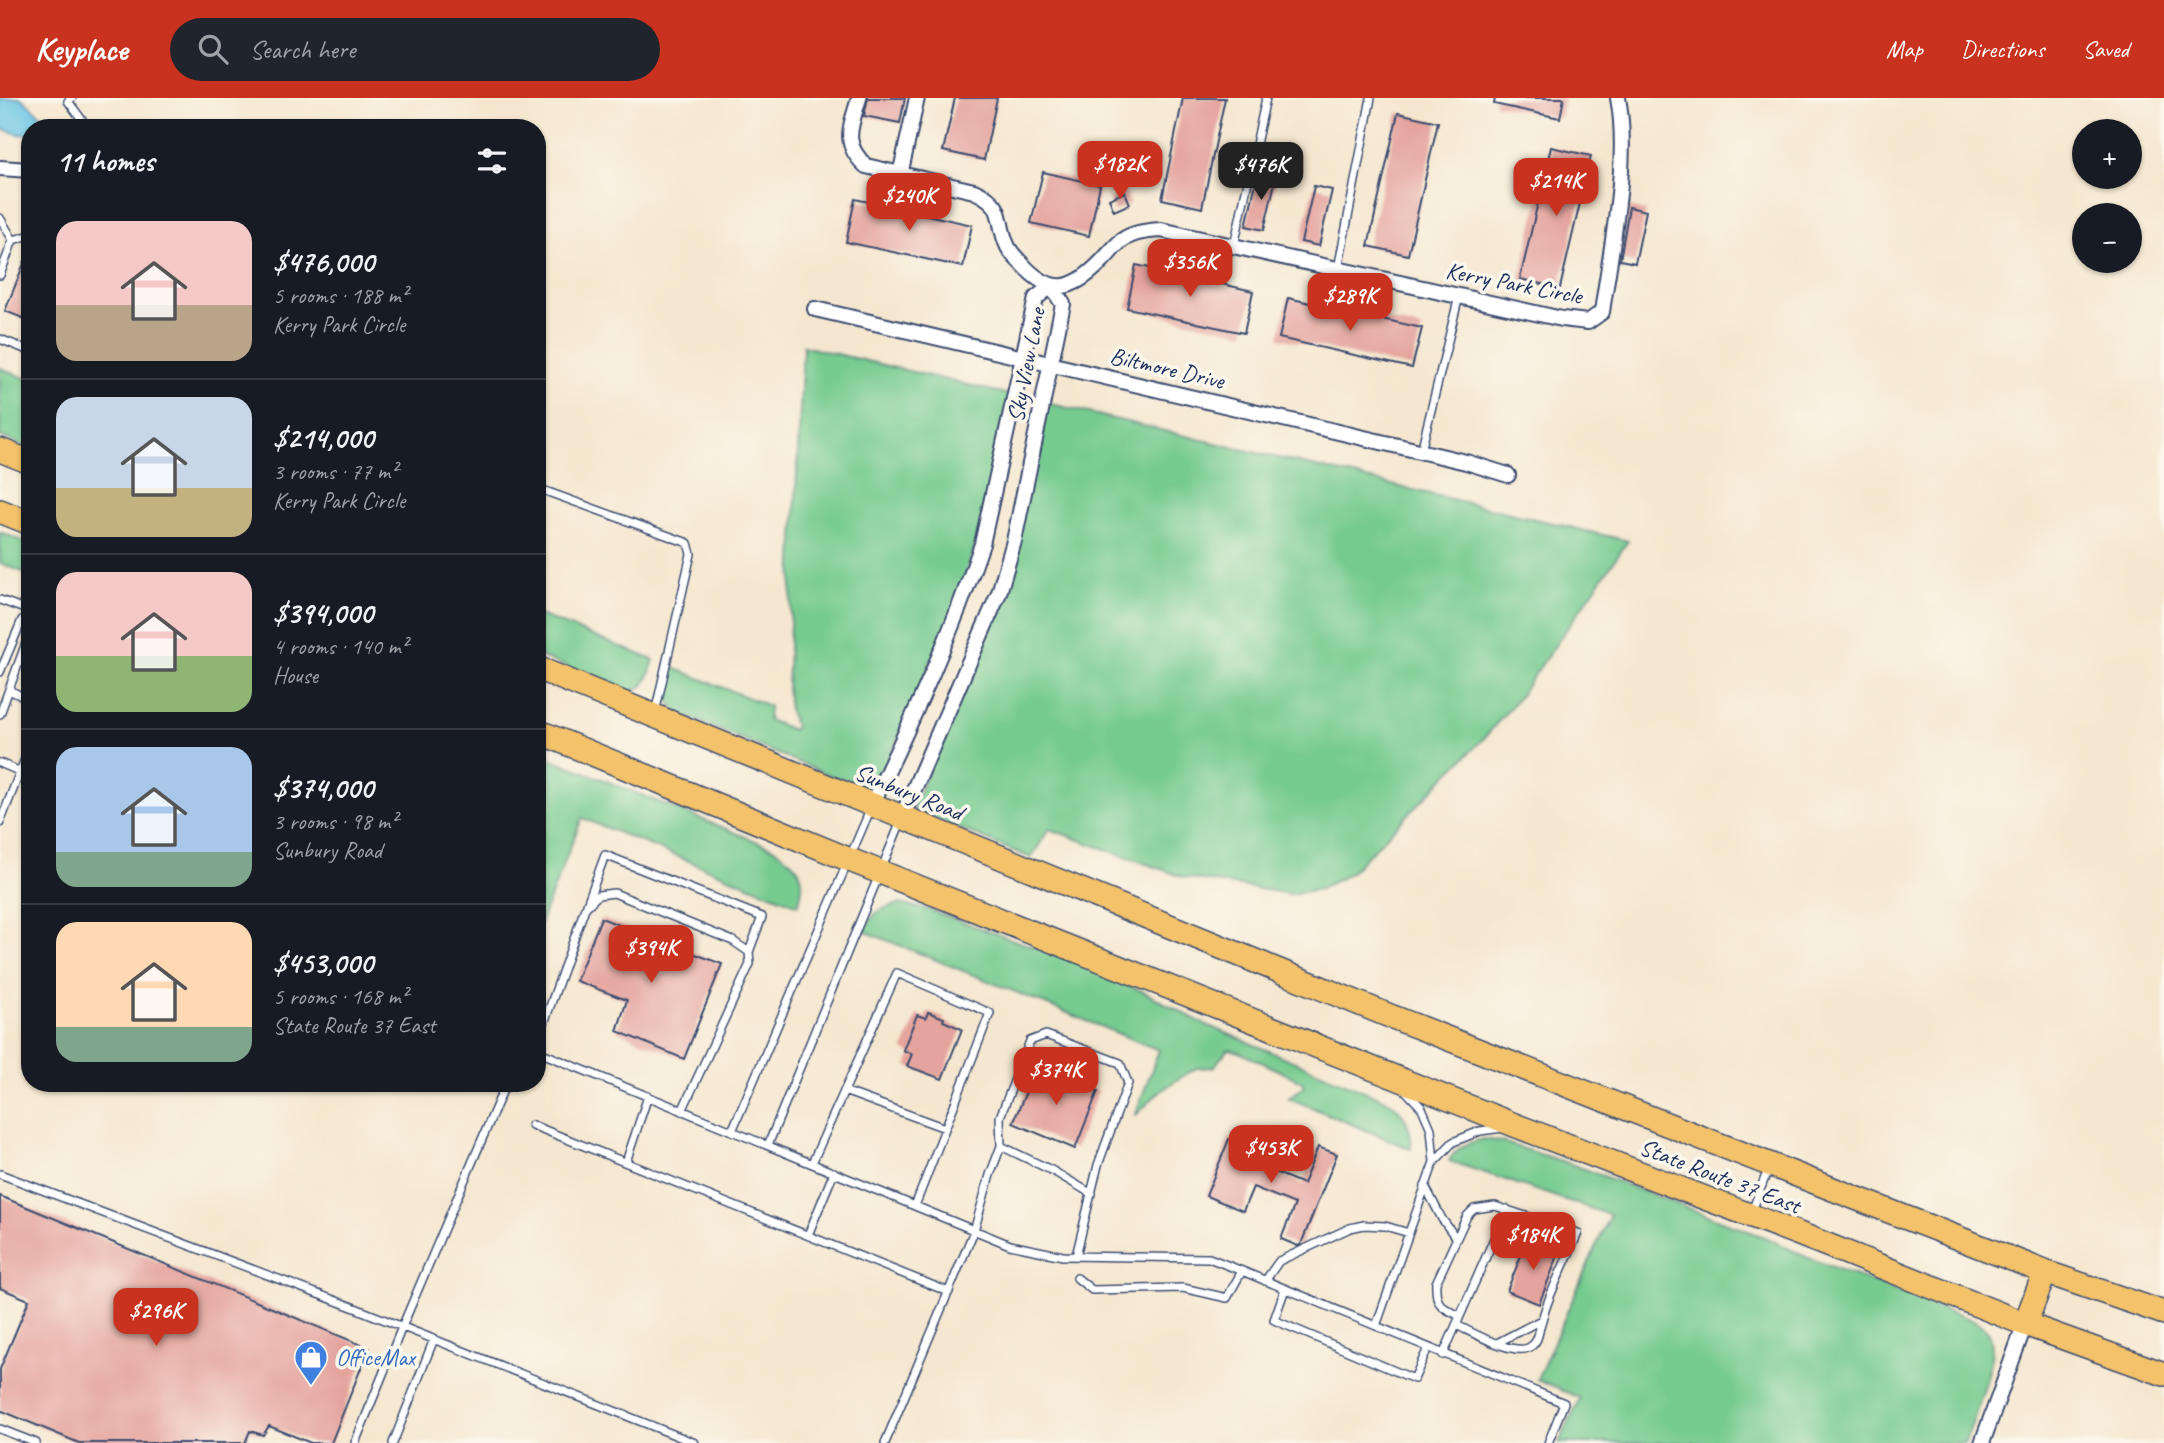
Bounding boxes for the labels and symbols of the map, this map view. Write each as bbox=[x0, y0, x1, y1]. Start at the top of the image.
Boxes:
pin: $182K bbox=[1071, 141, 1169, 201]
pin: $476K bbox=[1212, 142, 1310, 202]
pin: $214K bbox=[1507, 158, 1605, 218]
pin: $240K bbox=[860, 174, 958, 233]
pin: $356K bbox=[1141, 240, 1239, 299]
street label: Kerry Park Circle bbox=[1443, 255, 1587, 311]
pin: $289K bbox=[1301, 274, 1399, 333]
street label: Sky View Lane bbox=[1000, 303, 1052, 425]
street label: Biltmore Drive bbox=[1107, 340, 1229, 396]
street label: Sunbury Road bbox=[851, 757, 971, 829]
pin: $394K bbox=[602, 926, 700, 985]
pin: $374K bbox=[1007, 1048, 1105, 1107]
pin: $453K bbox=[1222, 1126, 1320, 1185]
street label: State Route 37 East bbox=[1635, 1132, 1807, 1221]
pin: $184K bbox=[1484, 1212, 1582, 1272]
pin: $296K bbox=[107, 1288, 205, 1348]
shop icon: OfficeMax bbox=[292, 1338, 330, 1387]
place label: OfficeMax bbox=[336, 1342, 417, 1372]

